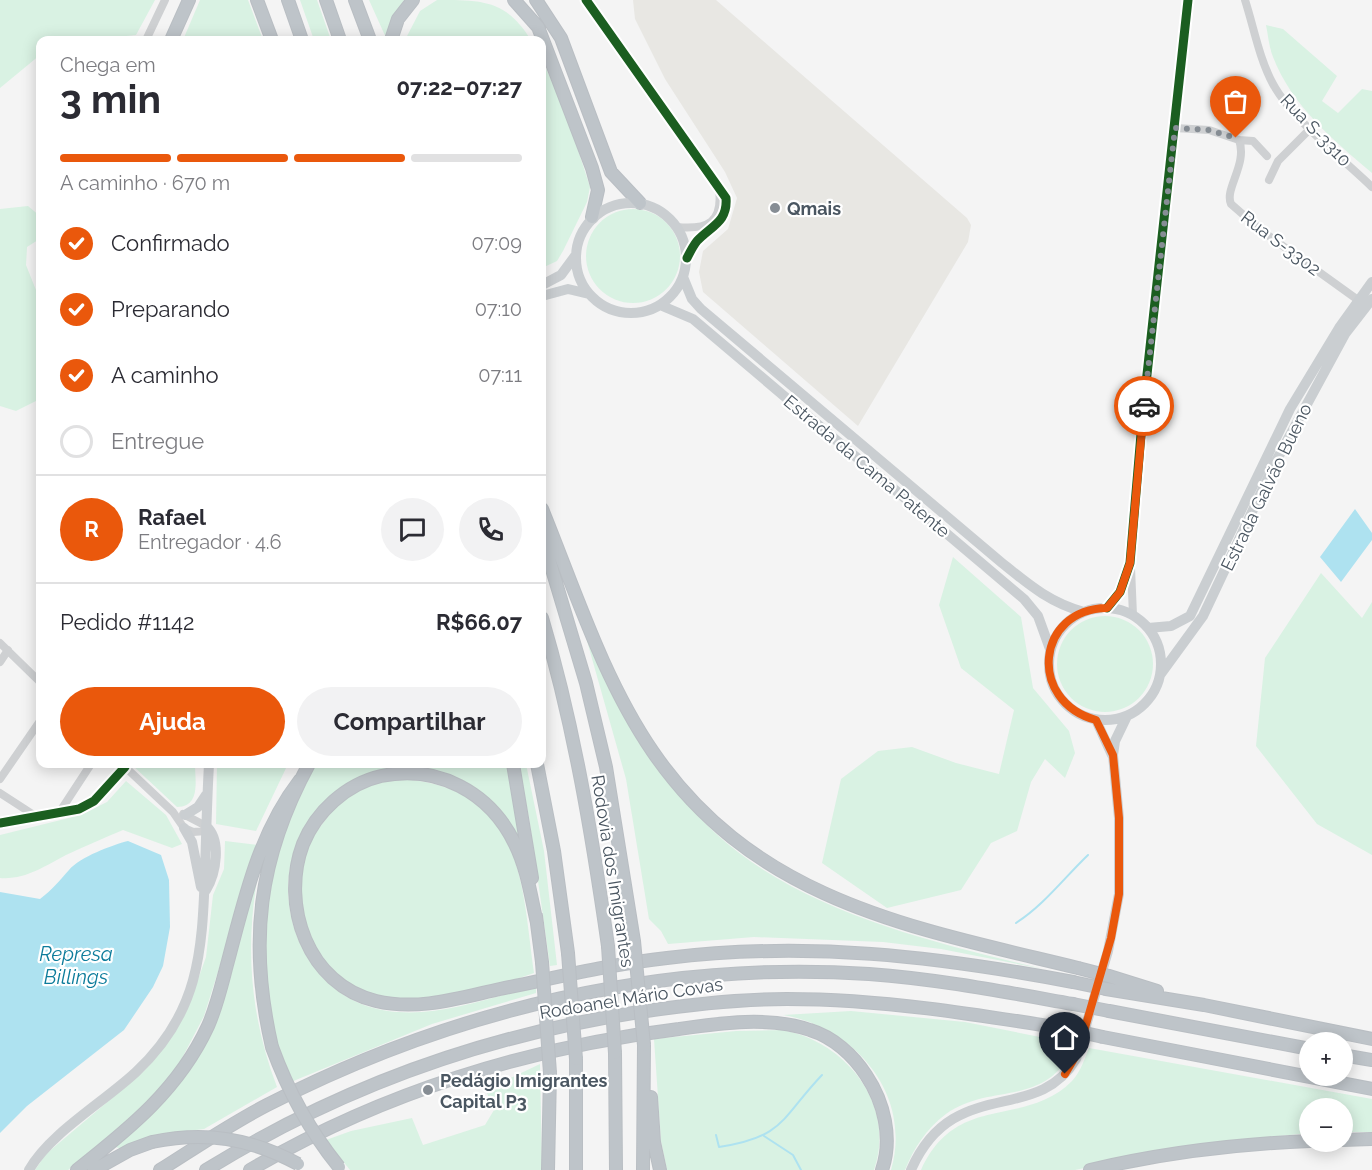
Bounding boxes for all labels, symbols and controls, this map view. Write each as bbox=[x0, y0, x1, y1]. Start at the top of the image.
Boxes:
text: Chega em bbox=[60, 53, 156, 77]
text: 07:22–07:27 bbox=[397, 74, 522, 100]
text: 3 min bbox=[60, 76, 161, 122]
pin bbox=[1210, 76, 1261, 138]
icon: bag bbox=[1219, 85, 1252, 118]
street label: Rua S-3310 bbox=[1276, 89, 1356, 171]
text: A caminho · 670 m bbox=[60, 171, 230, 195]
place label: Qmais bbox=[787, 198, 841, 219]
marker: Qmais bbox=[768, 201, 782, 215]
street label: Rua S-3302 bbox=[1237, 206, 1325, 280]
icon: check bbox=[60, 227, 93, 260]
text: Confirmado bbox=[111, 230, 230, 256]
text: 07:09 bbox=[471, 231, 522, 255]
icon: check bbox=[60, 293, 93, 326]
text: Preparando bbox=[111, 296, 230, 322]
text: 07:10 bbox=[475, 297, 522, 321]
icon: check bbox=[60, 359, 93, 392]
text: A caminho bbox=[111, 362, 219, 388]
text: 07:11 bbox=[478, 363, 522, 387]
courier bbox=[1114, 376, 1174, 436]
street label: Estrada da Cama Patente bbox=[780, 390, 955, 542]
icon: car bbox=[1128, 390, 1161, 423]
street label: Estrada Galvão Bueno bbox=[1216, 400, 1316, 574]
text: Entregue bbox=[111, 428, 204, 454]
button: chat bbox=[381, 498, 444, 561]
button: phone bbox=[459, 498, 522, 561]
text: Rafael bbox=[138, 504, 206, 530]
text: R bbox=[84, 516, 99, 542]
text: Entregador · 4.6 bbox=[138, 530, 282, 554]
text: Pedido #1142 bbox=[60, 609, 195, 635]
text: R$66.07 bbox=[436, 609, 522, 635]
button: Ajuda bbox=[60, 687, 285, 756]
button: Compartilhar bbox=[297, 687, 522, 756]
street label: Rodovia dos Imigrantes bbox=[587, 773, 639, 969]
water label: Represa Billings bbox=[39, 942, 113, 989]
street label: Rodoanel Mário Covas bbox=[538, 973, 725, 1023]
pin bbox=[1039, 1012, 1090, 1074]
icon: home bbox=[1048, 1021, 1081, 1054]
map controls bbox=[1299, 1032, 1353, 1152]
button: + bbox=[1299, 1032, 1353, 1086]
place label: Pedágio Imigrantes Capital P3 bbox=[440, 1070, 608, 1112]
marker: Pedágio Imigrantes Capital P3 bbox=[421, 1083, 435, 1097]
button: − bbox=[1299, 1098, 1353, 1152]

